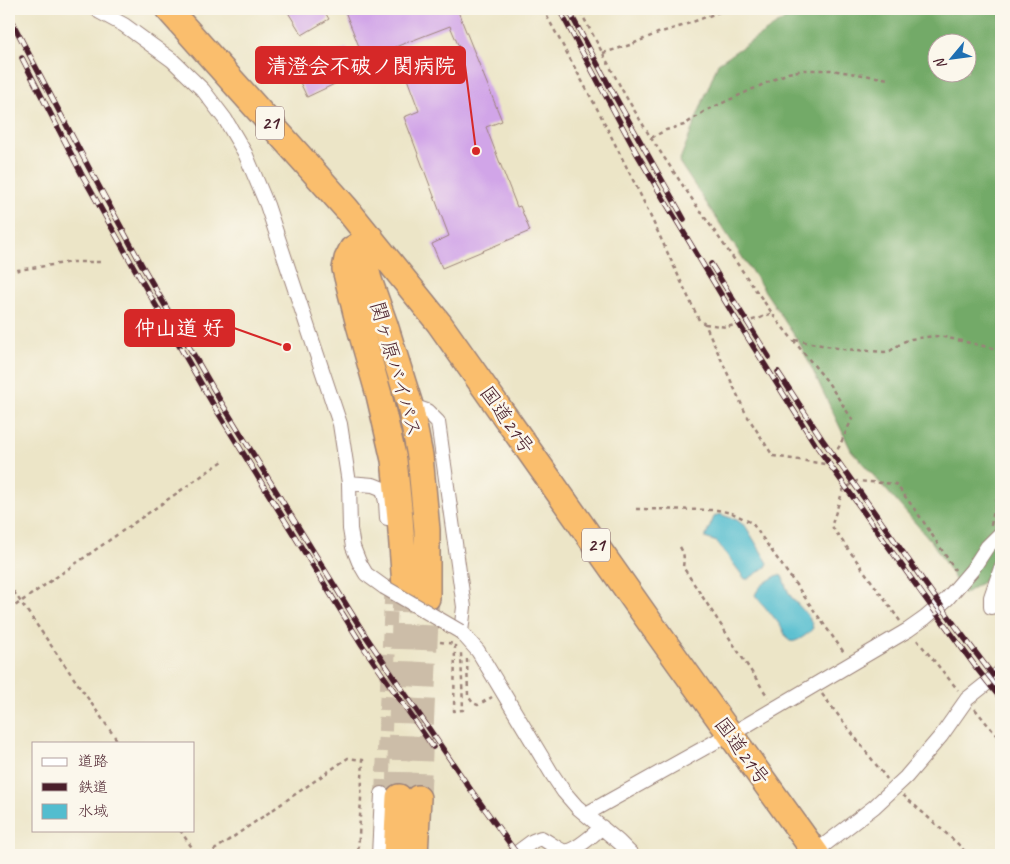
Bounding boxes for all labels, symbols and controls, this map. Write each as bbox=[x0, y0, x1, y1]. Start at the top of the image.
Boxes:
north arrow bbox=[928, 32, 978, 82]
callout: 清澄会不破ノ関病院 bbox=[256, 47, 465, 83]
text: 清澄会不破ノ関病院 bbox=[267, 53, 456, 79]
text: N bbox=[930, 54, 951, 72]
road number: 21 bbox=[256, 106, 284, 140]
street label: 関ヶ原バイパス bbox=[365, 298, 427, 440]
callout: 仲山道 好 bbox=[125, 310, 234, 346]
text: 仲山道 好 bbox=[134, 315, 224, 341]
street label: 国道21号 bbox=[474, 381, 540, 459]
road number: 21 bbox=[582, 528, 610, 562]
street label: 国道21号 bbox=[709, 712, 775, 790]
legend bbox=[32, 742, 195, 832]
text: 道路 bbox=[78, 752, 108, 771]
text: 鉄道 bbox=[78, 778, 108, 797]
text: 水域 bbox=[78, 802, 108, 821]

